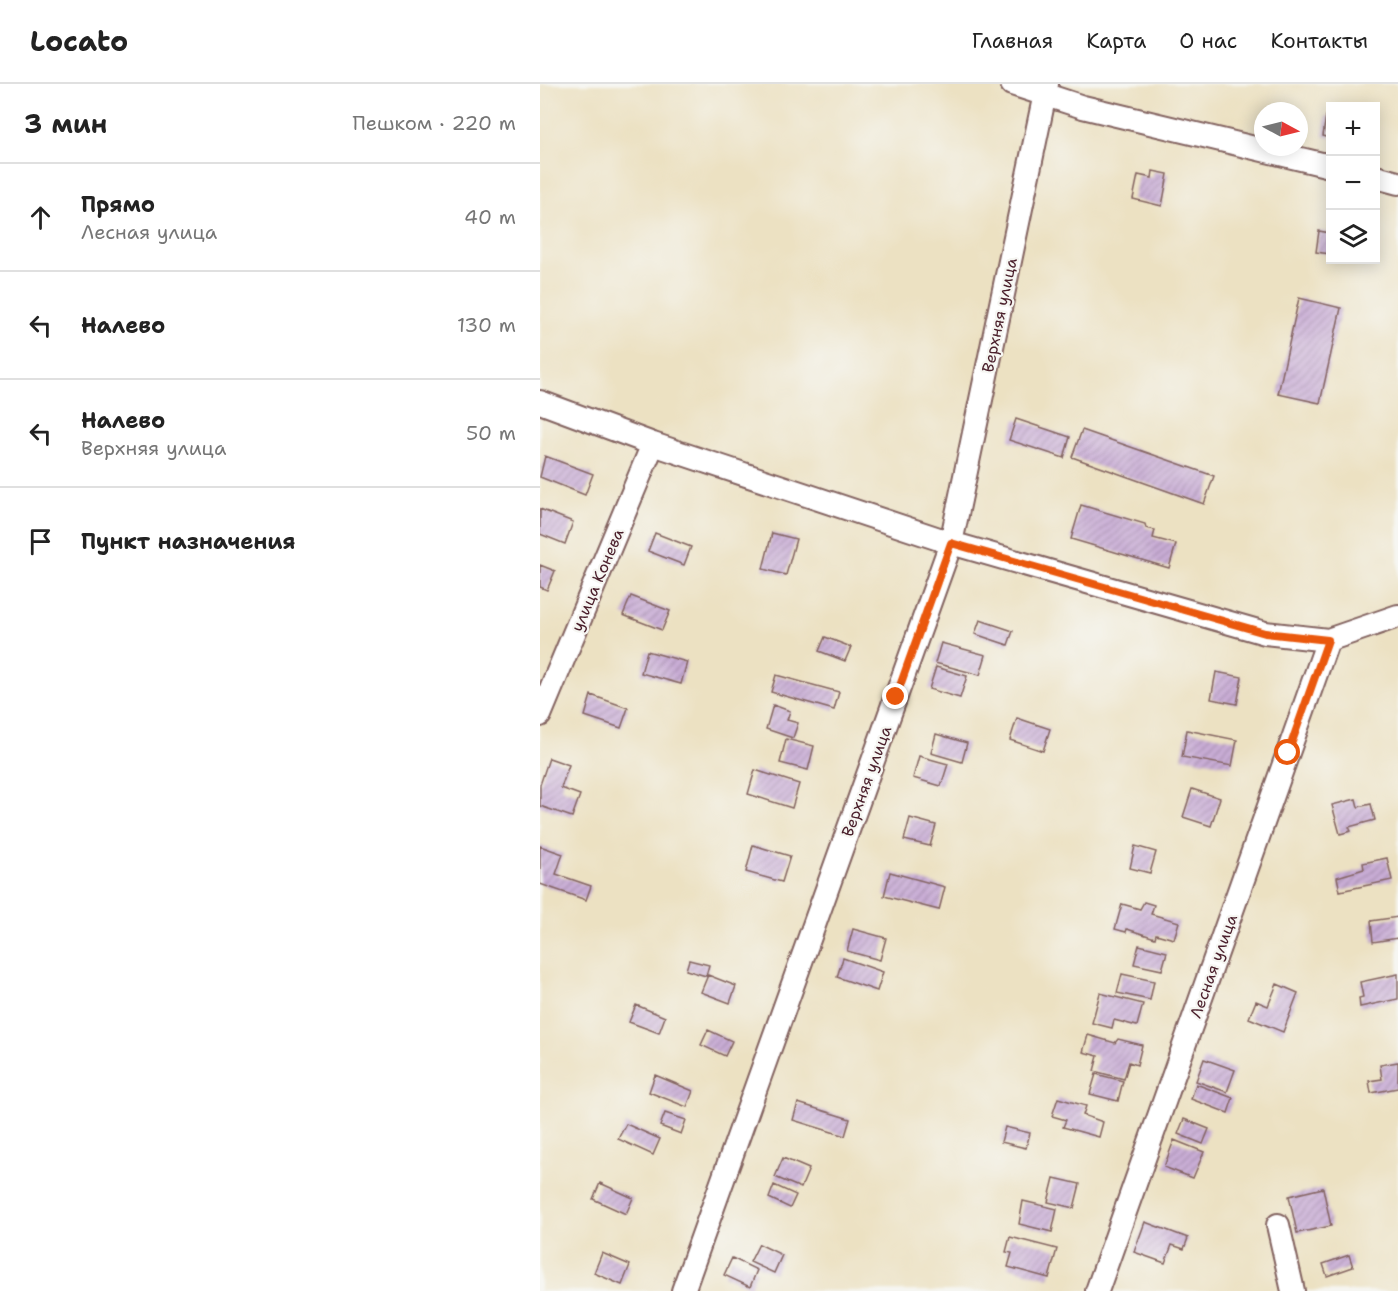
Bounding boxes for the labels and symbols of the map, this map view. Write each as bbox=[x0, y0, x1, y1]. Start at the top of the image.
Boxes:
north arrow bbox=[1254, 102, 1308, 156]
street label: Верхняя улица bbox=[977, 256, 1022, 374]
street label: улица Конева bbox=[566, 526, 629, 635]
route end bbox=[882, 683, 908, 709]
street label: Верхняя улица bbox=[837, 723, 896, 839]
route start bbox=[1274, 739, 1300, 765]
street label: Лесная улица bbox=[1185, 911, 1242, 1021]

